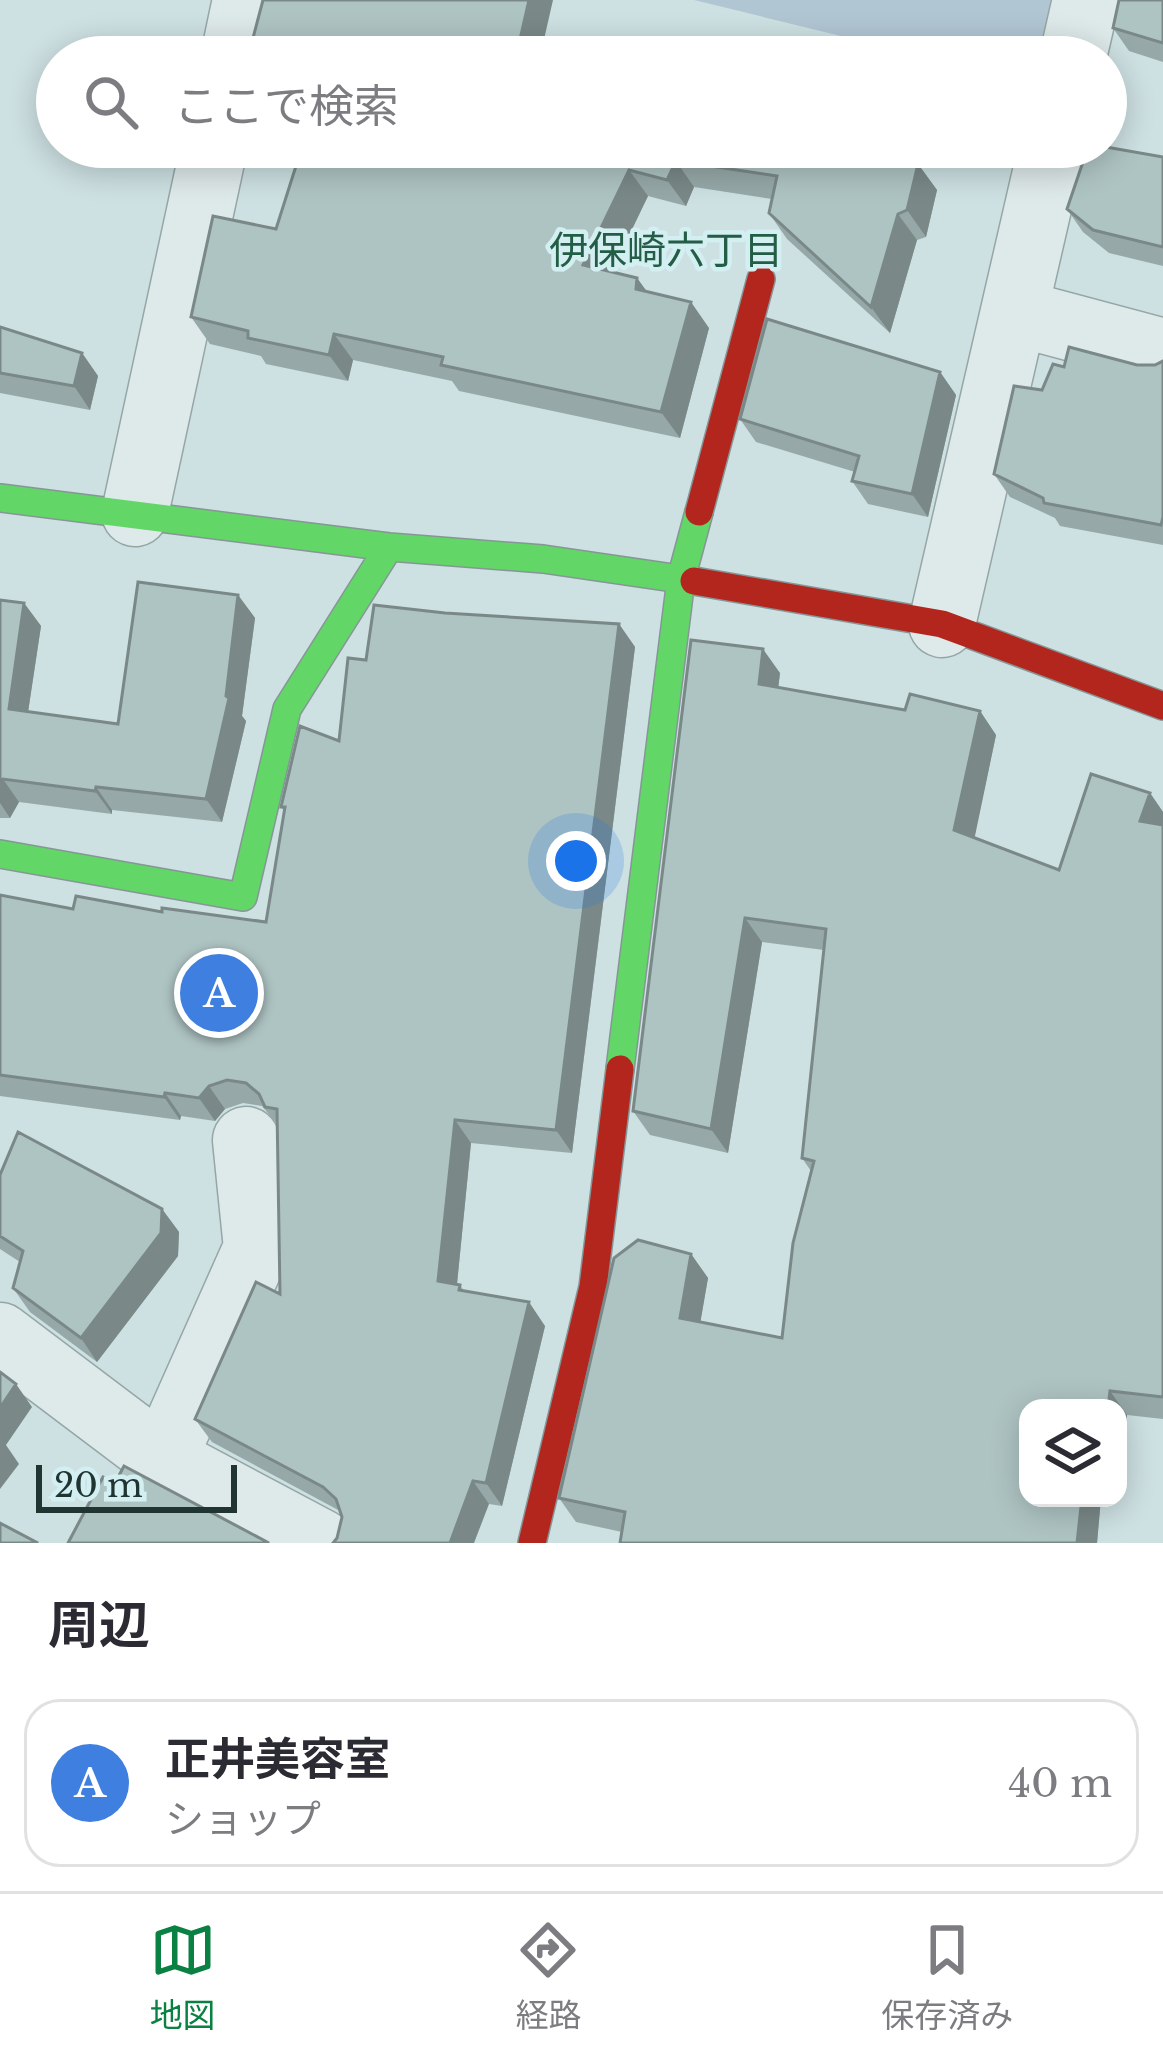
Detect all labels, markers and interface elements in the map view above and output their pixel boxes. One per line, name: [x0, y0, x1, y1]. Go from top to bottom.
search box: [36, 36, 1127, 168]
icon: search: [78, 69, 144, 135]
text: ここで検索: [174, 78, 399, 134]
district label: 伊保崎六丁目: [549, 226, 783, 275]
your location: [546, 831, 606, 891]
pin: A: [180, 948, 258, 1038]
map controls: [1019, 1399, 1127, 1507]
button: layers: [1019, 1399, 1127, 1507]
scale bar: [36, 1459, 237, 1512]
text: 20 m: [54, 1465, 143, 1506]
text: 周辺: [48, 1594, 150, 1657]
text: 正井美容室: [165, 1731, 390, 1787]
text: A: [74, 1759, 106, 1808]
text: 40 m: [1008, 1759, 1112, 1808]
text: ショップ: [165, 1795, 321, 1844]
tab: 地図: [150, 1917, 216, 2037]
tab: 経路: [515, 1917, 581, 2037]
tab: 保存済み: [881, 1917, 1013, 2037]

